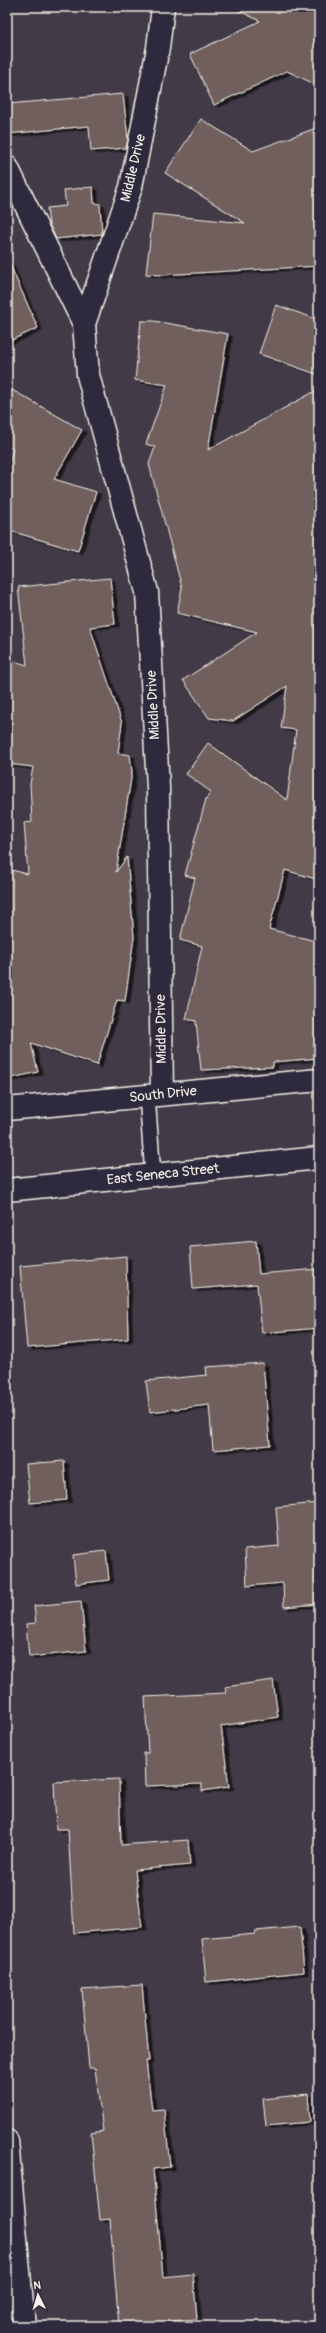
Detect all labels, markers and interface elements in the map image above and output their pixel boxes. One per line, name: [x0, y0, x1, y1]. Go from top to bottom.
street label: Middle Drive: [117, 132, 149, 204]
street label: Middle Drive: [143, 670, 163, 740]
street label: Middle Drive: [152, 994, 170, 1064]
street label: South Drive: [128, 1082, 198, 1106]
street label: East Seneca Street: [106, 1160, 220, 1188]
north arrow: [18, 2275, 58, 2315]
text: N: [33, 2279, 42, 2292]

